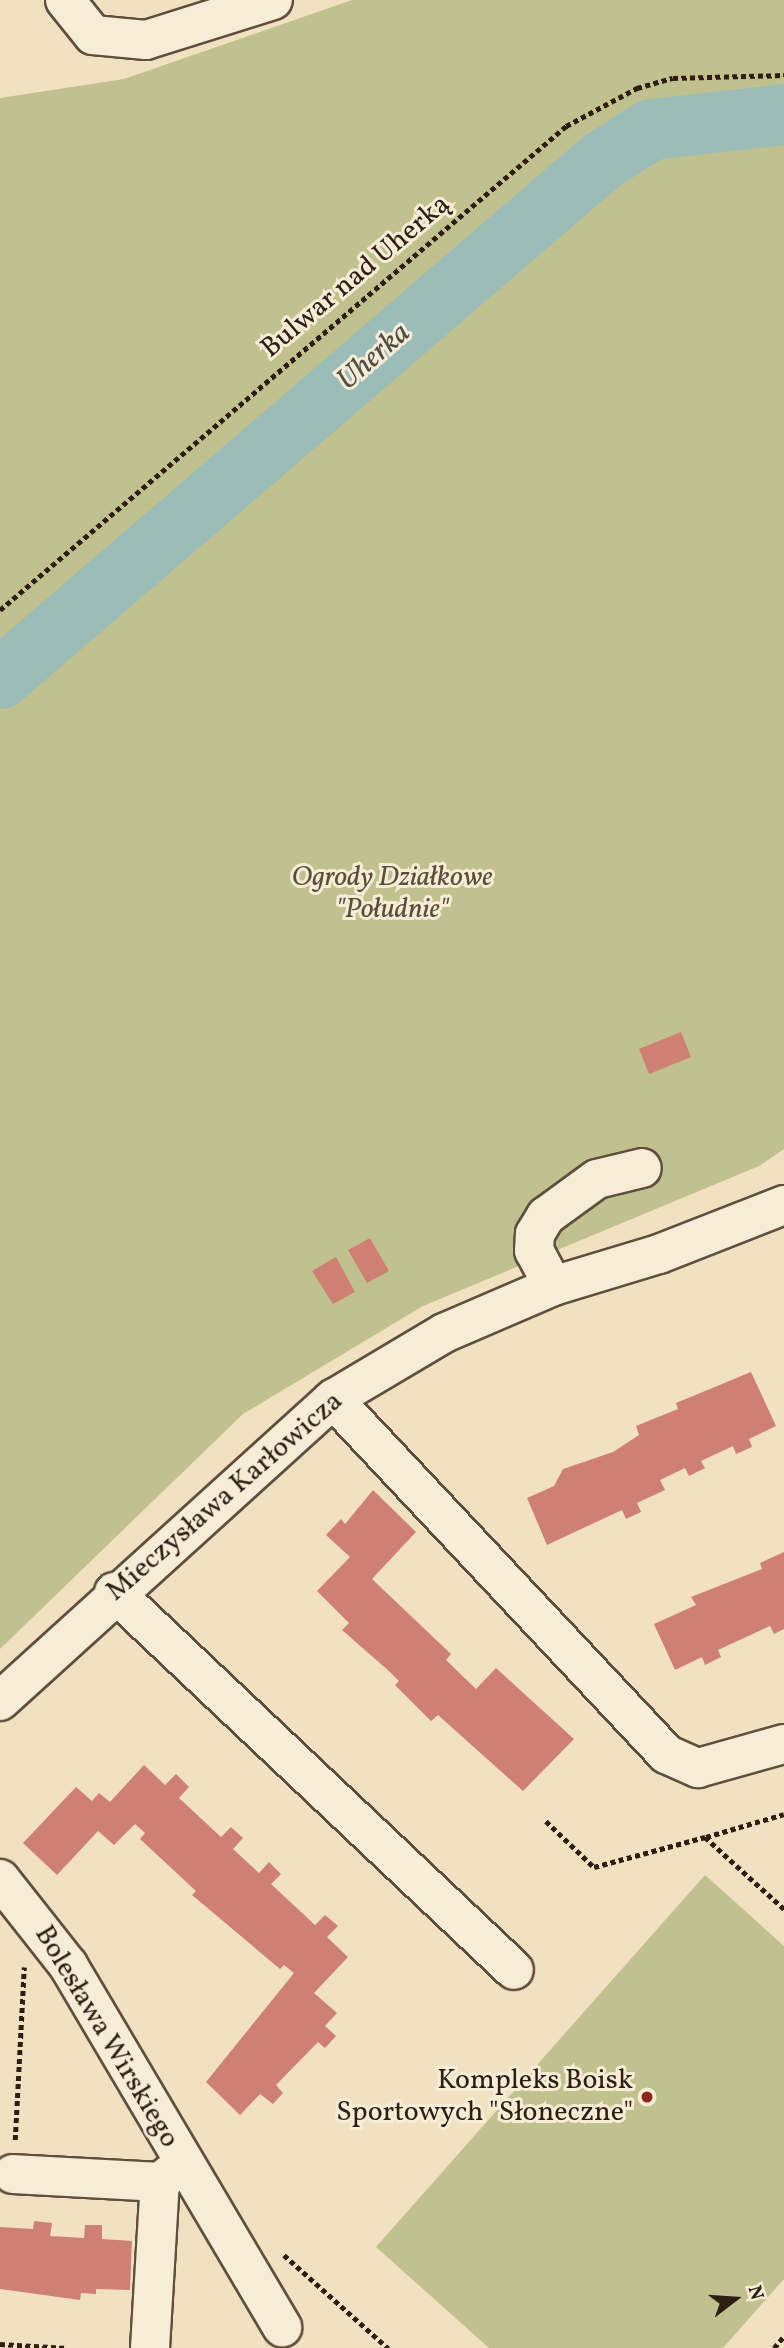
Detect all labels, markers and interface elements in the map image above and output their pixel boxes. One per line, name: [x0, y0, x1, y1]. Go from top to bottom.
street label: Bulwar nad Uherką: [255, 188, 457, 366]
water label: Uherka: [330, 315, 418, 399]
park label: Ogrody Działkowe "Południe": [291, 861, 493, 927]
street label: Mieczysława Karłowicza: [100, 1385, 350, 1609]
street label: Bolesława Wirskiego: [26, 1920, 186, 2154]
place label: Kompleks Boisk Sportowych "Słoneczne": [336, 2064, 633, 2130]
marker: Kompleks Boisk Sportowych "Słoneczne": [639, 2089, 655, 2105]
north arrow: [700, 2264, 770, 2334]
text: N: [741, 2282, 770, 2303]

